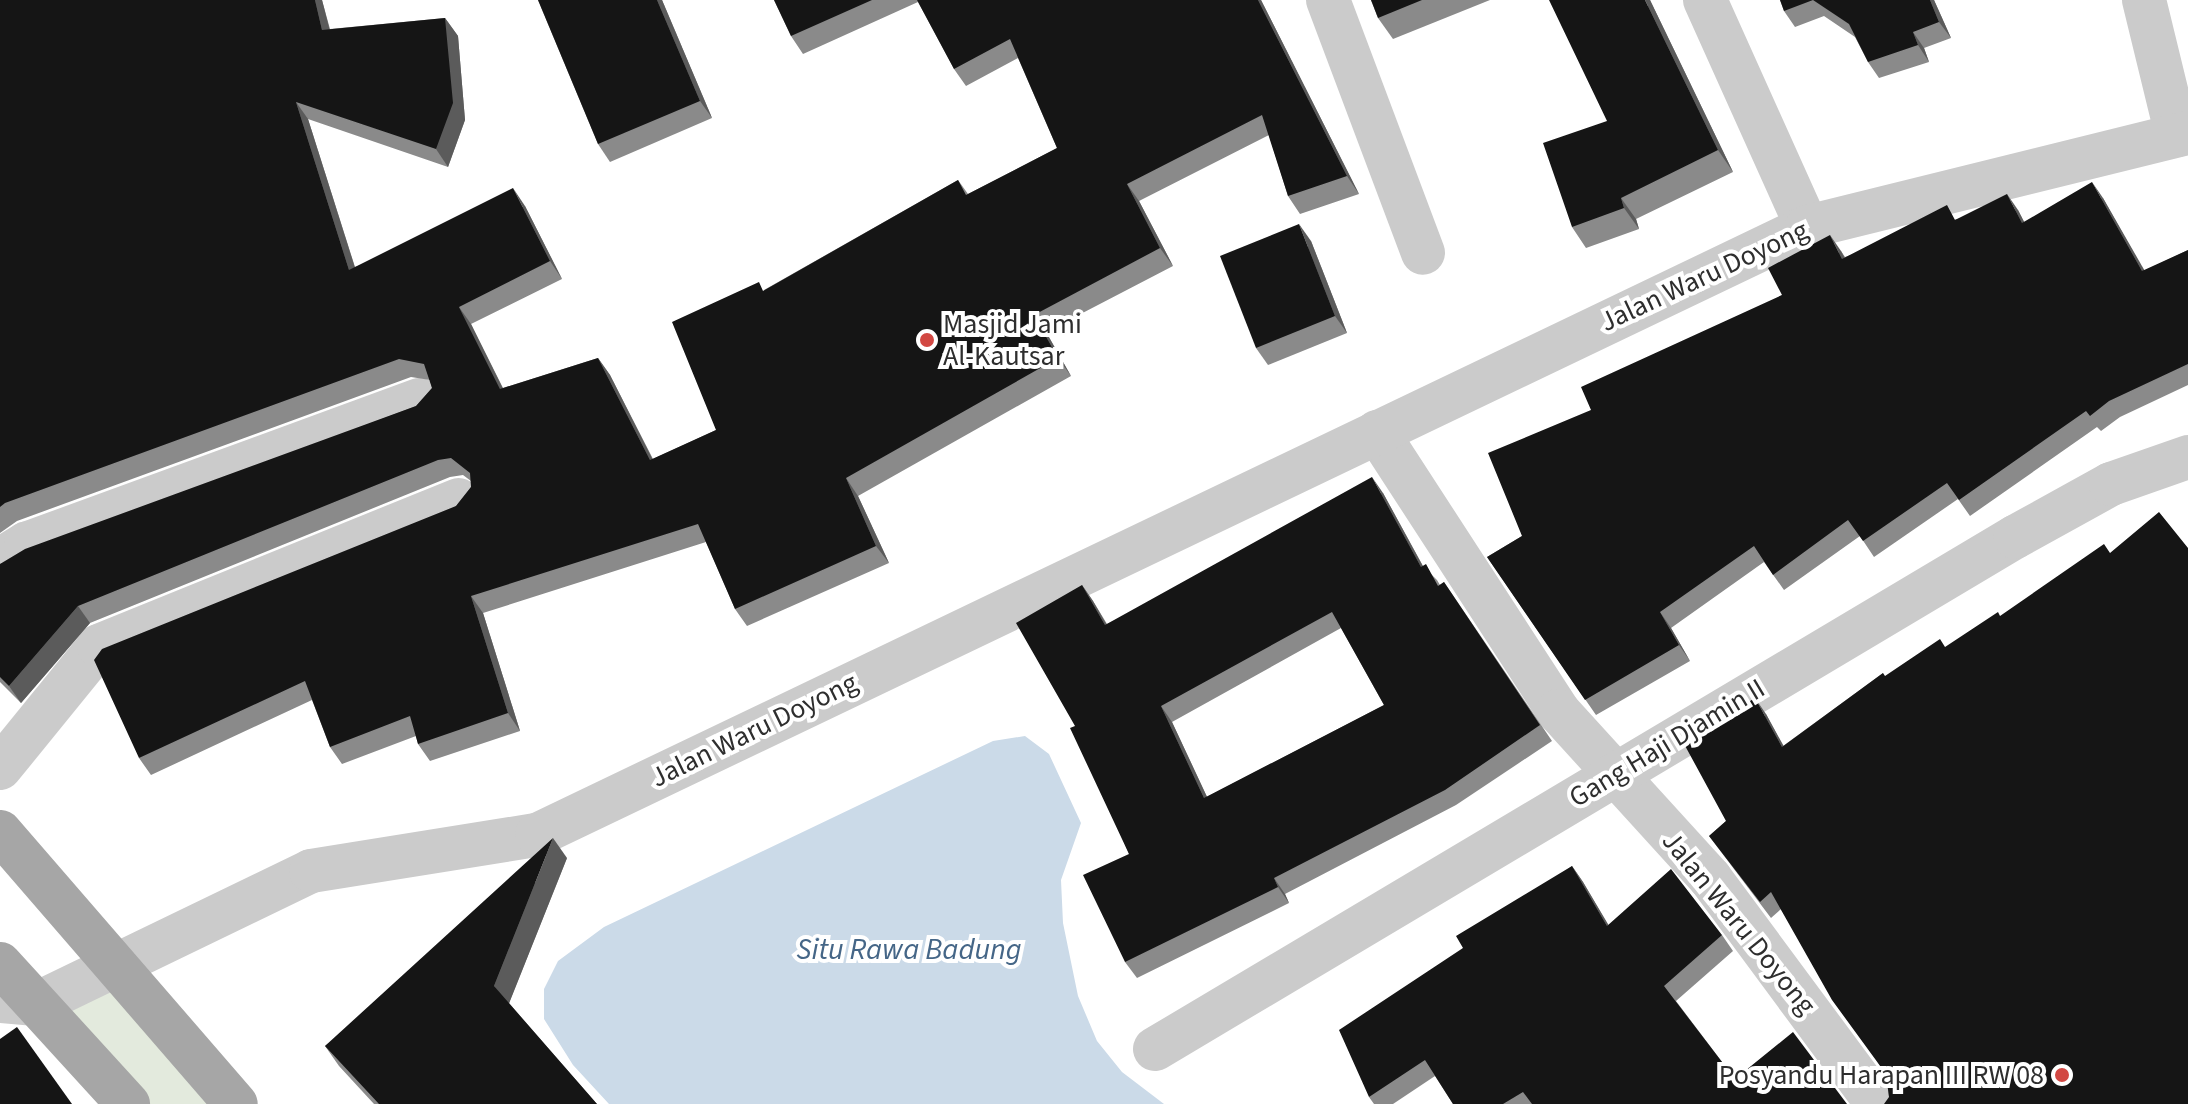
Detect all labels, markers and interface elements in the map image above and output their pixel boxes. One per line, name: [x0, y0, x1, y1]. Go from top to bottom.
street label: Jalan Waru Doyong: [1595, 213, 1813, 339]
place label: Masjid Jami Al-Kautsar: [943, 307, 1082, 373]
marker: Masjid Jami Al-Kautsar: [918, 331, 936, 349]
street label: Jalan Waru Doyong: [645, 665, 863, 795]
street label: Gang Haji Djamin II: [1563, 671, 1771, 815]
street label: Jalan Waru Doyong: [1655, 825, 1823, 1021]
water label: Situ Rawa Badung: [796, 932, 1022, 968]
place label: Posyandu Harapan III RW 08: [1719, 1058, 2044, 1092]
marker: Posyandu Harapan III RW 08: [2051, 1064, 2073, 1086]

